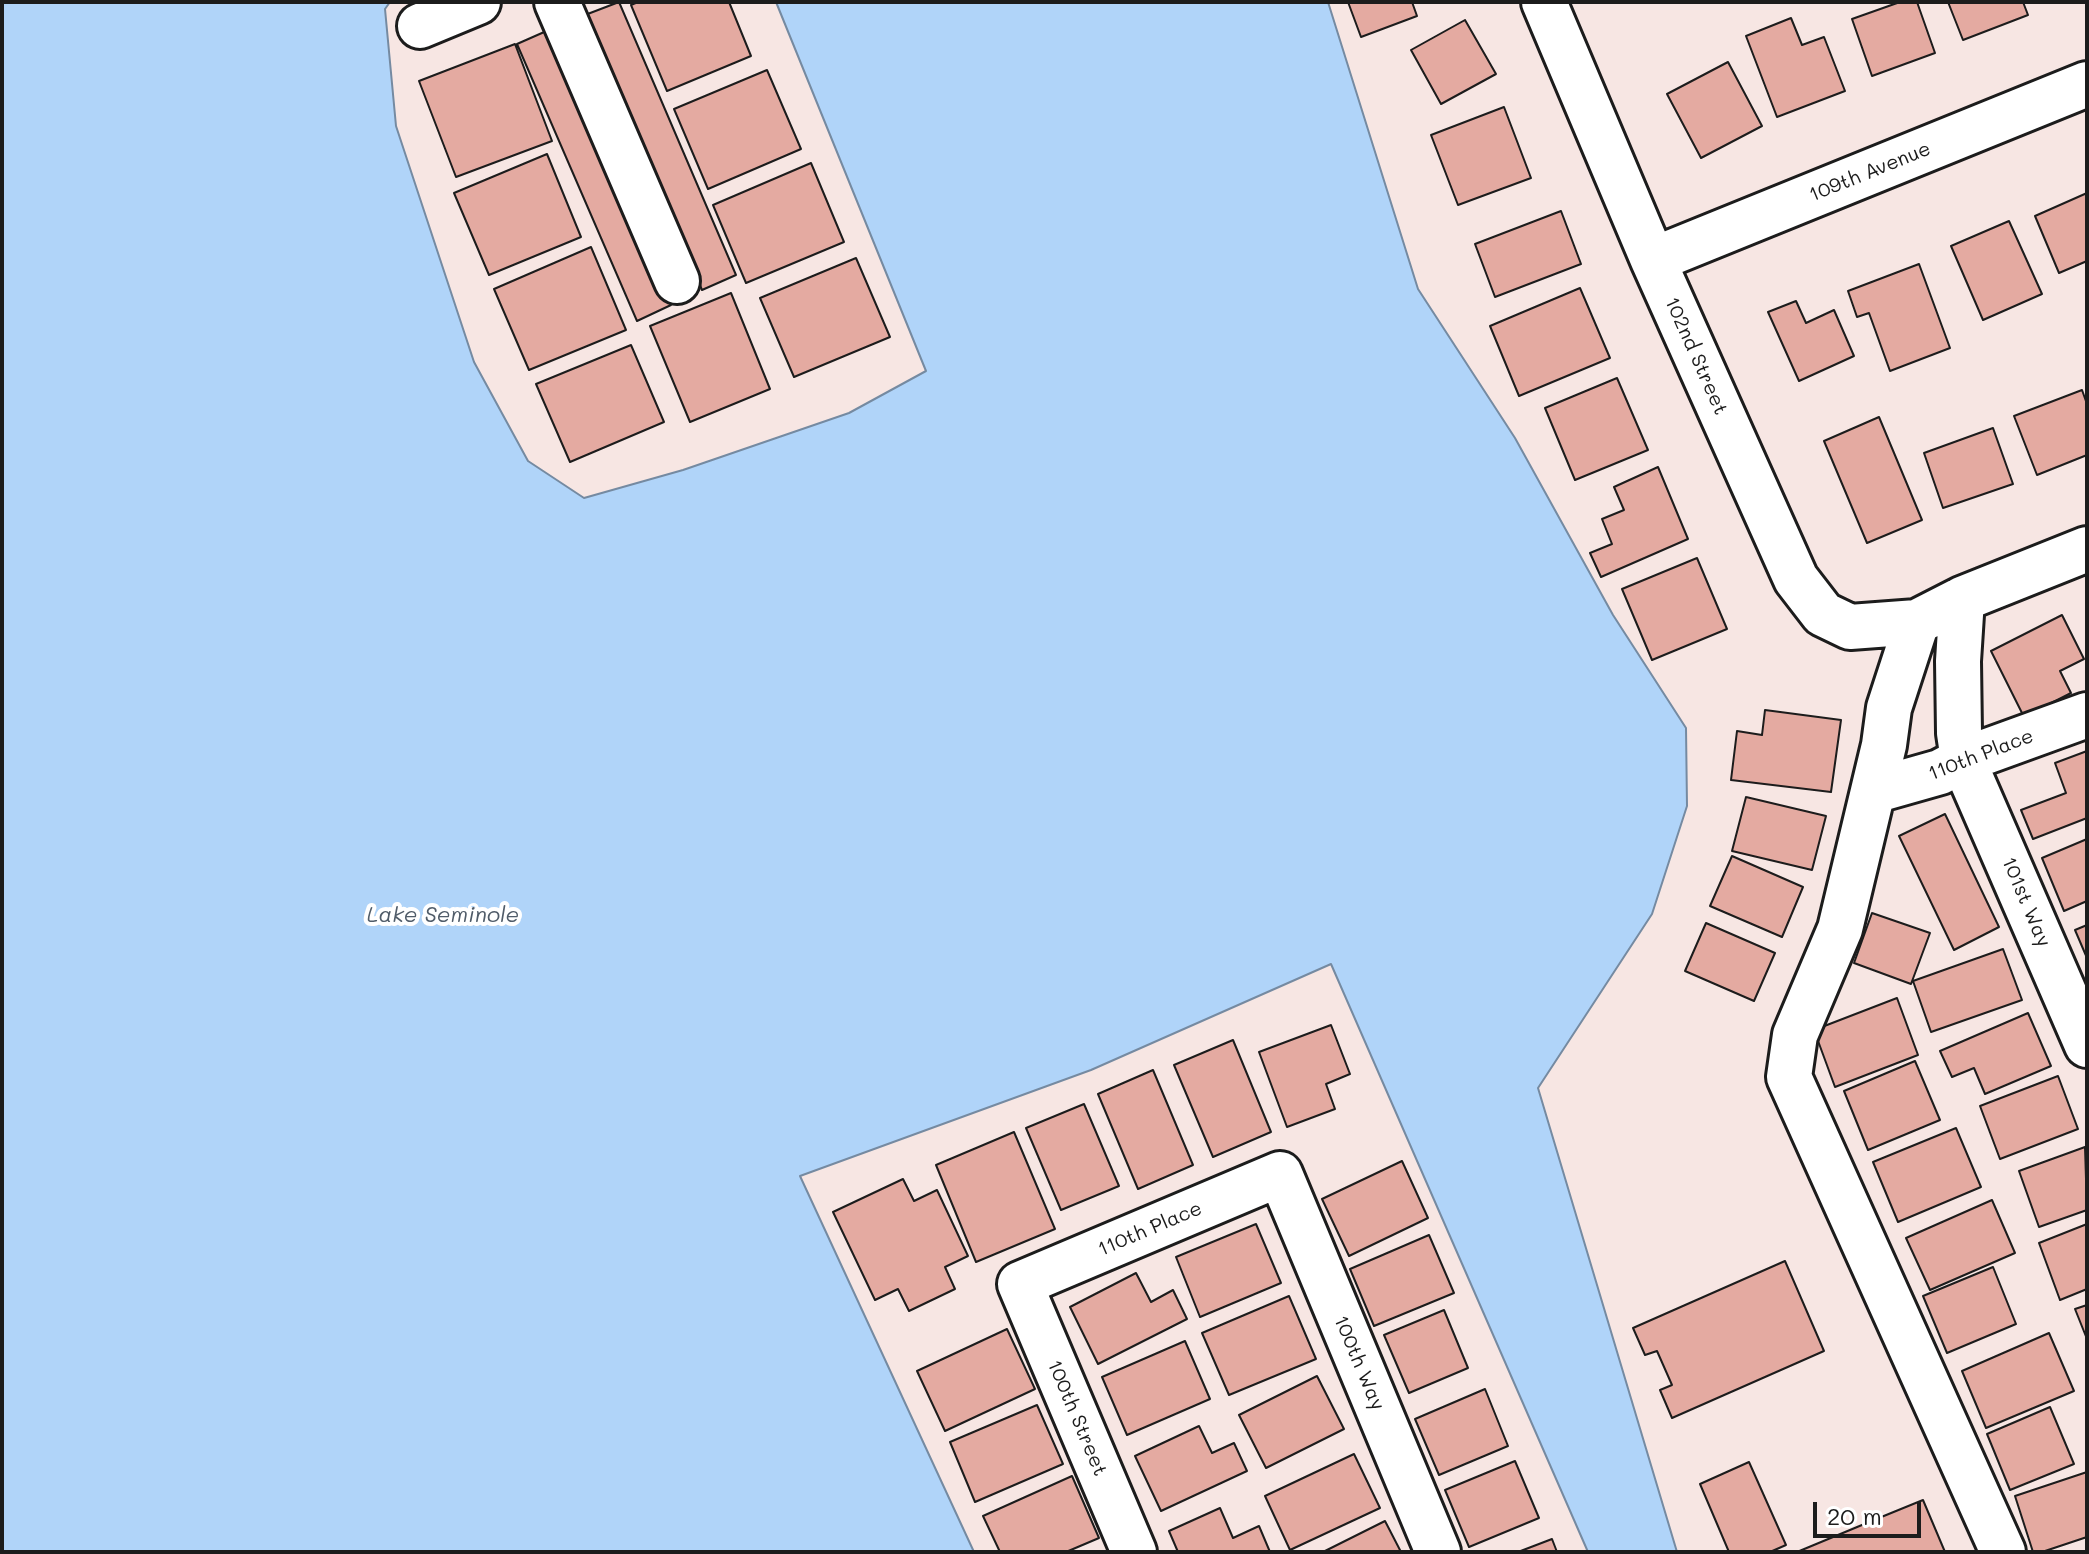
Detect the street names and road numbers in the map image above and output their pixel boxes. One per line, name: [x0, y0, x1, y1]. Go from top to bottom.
street label: 109th Avenue: [1806, 137, 1934, 207]
street label: 102nd Street: [1659, 293, 1733, 419]
street label: 110th Place: [1925, 724, 2037, 786]
street label: 101st Way: [1996, 853, 2056, 951]
street label: 110th Place: [1094, 1196, 1206, 1262]
street label: 100th Way: [1328, 1312, 1390, 1414]
street label: 100th Street: [1042, 1356, 1112, 1480]

